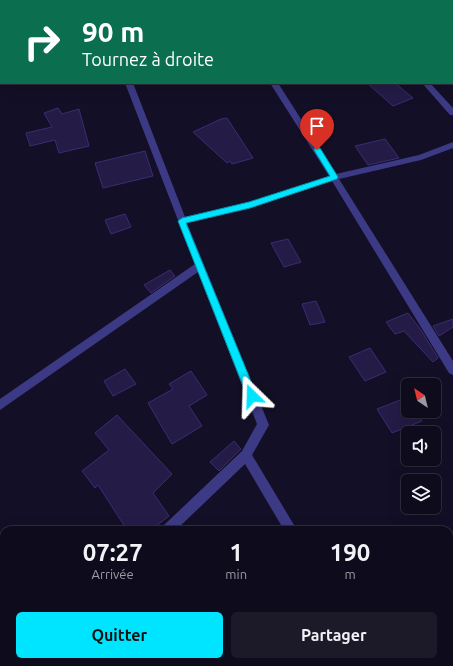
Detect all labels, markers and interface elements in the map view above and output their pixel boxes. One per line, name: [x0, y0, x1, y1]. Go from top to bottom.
icon: right: [16, 16, 68, 68]
text: 90 m: [82, 16, 144, 47]
text: Tournez à droite: [82, 49, 214, 69]
pin: [300, 109, 334, 150]
icon: arrive: [306, 115, 328, 137]
position arrow: [231, 375, 273, 417]
north arrow: [401, 378, 441, 418]
map controls: [401, 378, 441, 514]
button: sound: [401, 426, 441, 466]
button: layers: [401, 474, 441, 514]
text: 07:27: [83, 539, 143, 566]
text: 1: [229, 539, 243, 566]
text: 190: [330, 539, 370, 566]
text: Arrivée: [92, 567, 134, 581]
text: min: [225, 567, 247, 581]
text: m: [344, 567, 356, 581]
button: Quitter: [16, 612, 223, 658]
button: Partager: [231, 612, 437, 658]

